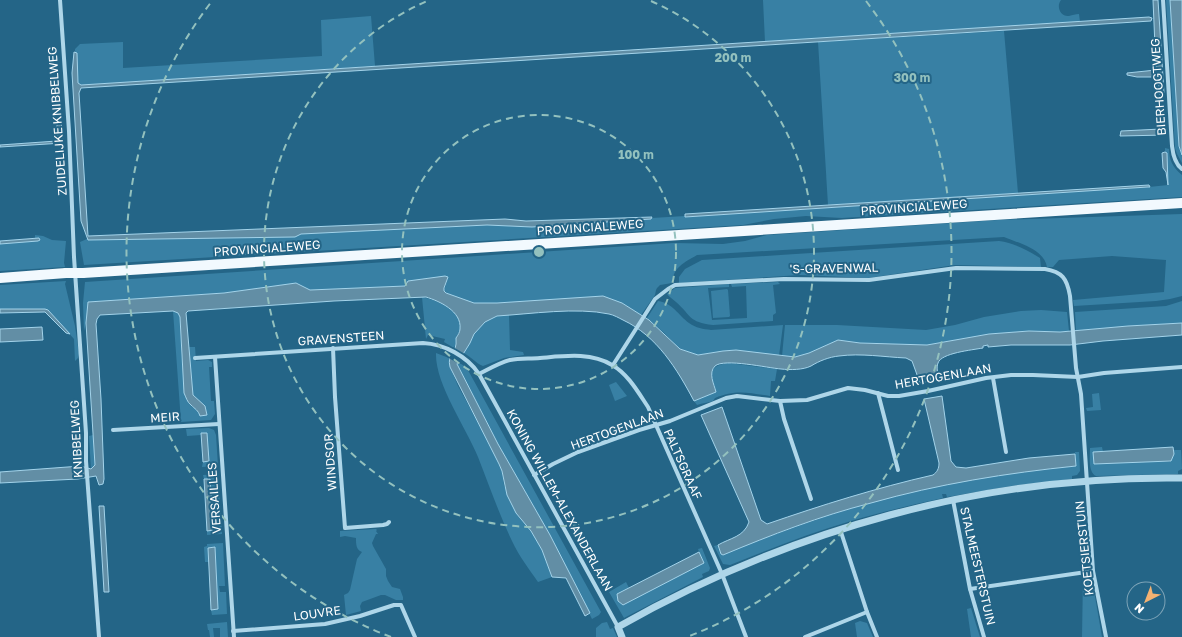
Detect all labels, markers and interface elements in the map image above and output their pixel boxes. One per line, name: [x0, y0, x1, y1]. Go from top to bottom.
street label: BIERHOOGTWEG: [1147, 38, 1169, 136]
street label: ZUIDELIJKE KNIBBELWEG: [44, 46, 70, 196]
text: 200 m: [715, 50, 751, 65]
text: 300 m: [894, 70, 930, 85]
text: 100 m: [618, 147, 654, 162]
street label: PROVINCIALEWEG: [860, 196, 968, 218]
street label: PROVINCIALEWEG: [536, 216, 644, 238]
street label: PROVINCIALEWEG: [213, 237, 321, 259]
centre of rings: [532, 245, 546, 259]
street label: 'S-GRAVENWAL: [790, 260, 879, 276]
street label: GRAVENSTEEN: [297, 327, 385, 349]
street label: HERTOGENLAAN: [893, 360, 993, 392]
street label: KNIBBELWEG: [66, 400, 86, 478]
street label: HERTOGENLAAN: [568, 405, 666, 453]
street label: KONING WILLEM-ALEXANDERLAAN: [504, 406, 616, 594]
street label: MEIR: [150, 408, 180, 426]
street label: PALTSGRAAF: [661, 426, 705, 502]
street label: WINDSOR: [321, 433, 339, 491]
street label: VERSAILLES: [204, 461, 224, 534]
street label: KOETSIERSTUIN: [1072, 500, 1096, 596]
street label: STALMEESTERSTUIN: [957, 505, 999, 627]
north arrow: [1126, 581, 1166, 621]
text: N: [1132, 601, 1146, 616]
street label: LOUVRE: [292, 602, 342, 624]

